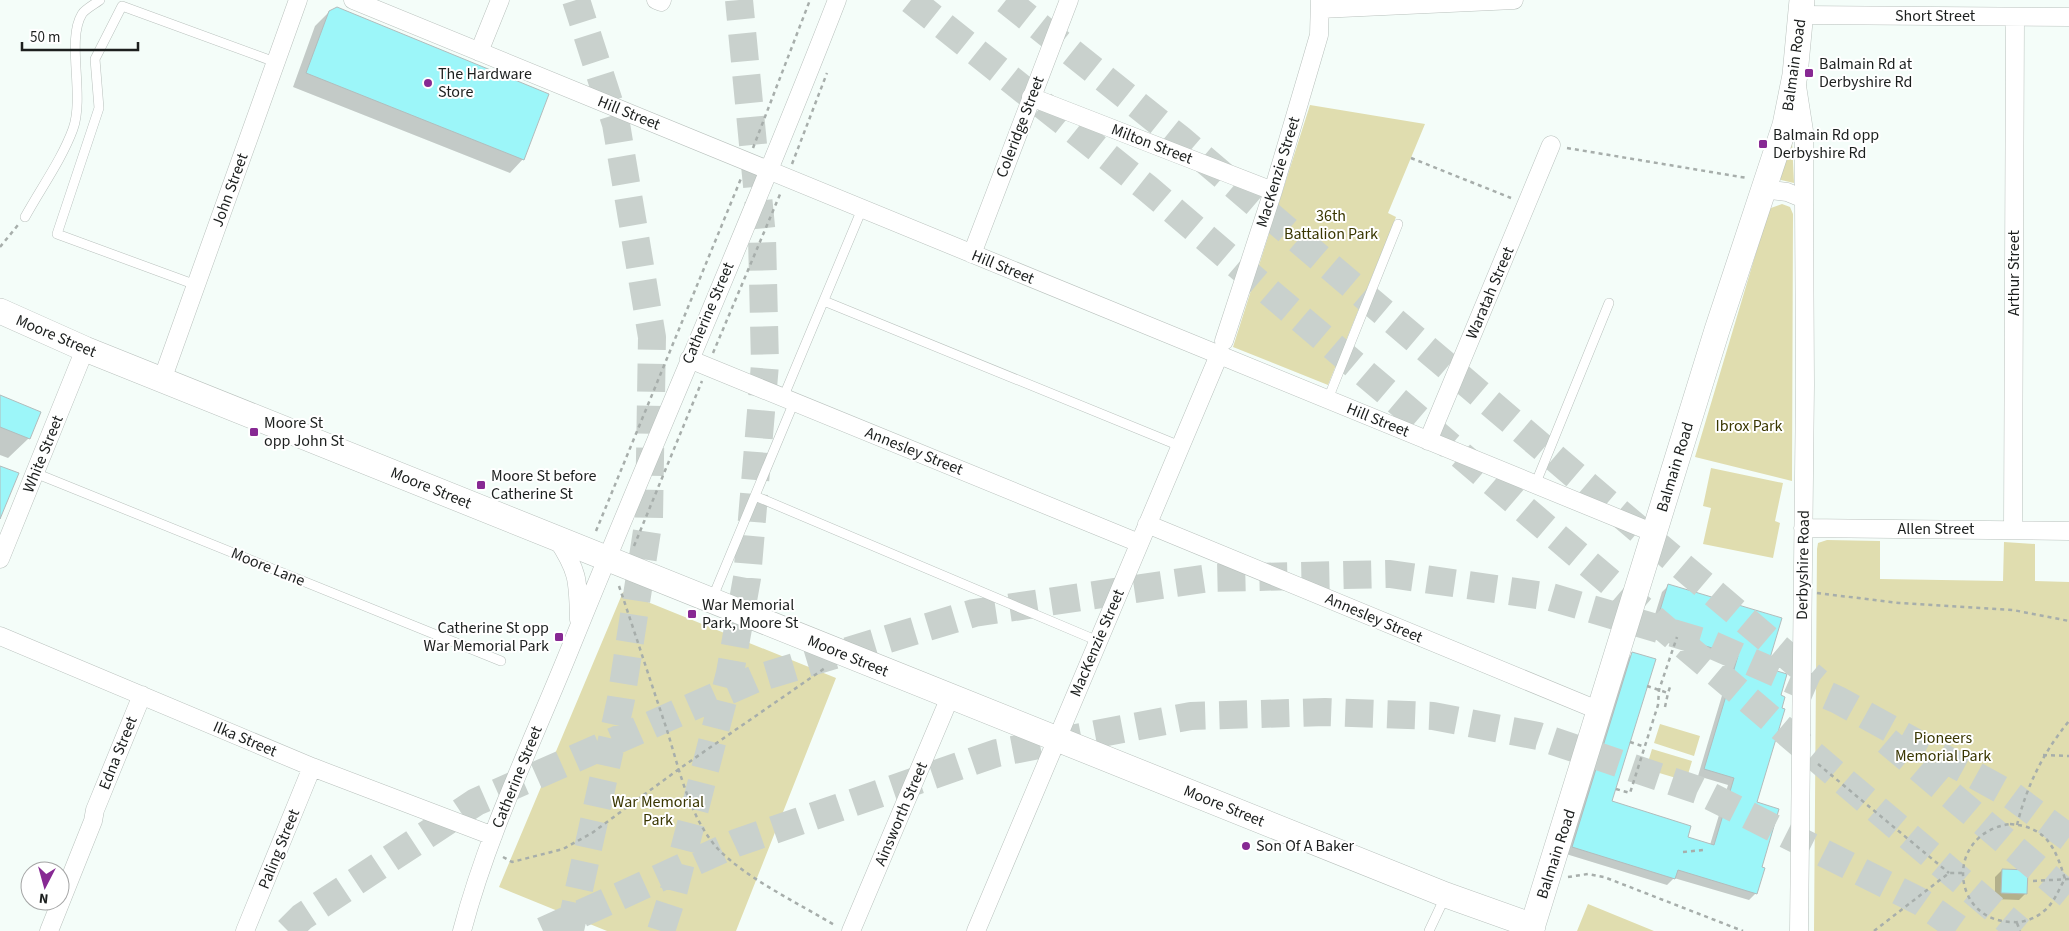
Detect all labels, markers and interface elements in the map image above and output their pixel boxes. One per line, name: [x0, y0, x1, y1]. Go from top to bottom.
street label: Short Street: [1895, 5, 1976, 27]
street label: Balmain Road: [1777, 17, 1811, 113]
scale bar: [22, 20, 139, 52]
text: 50 m: [30, 27, 60, 48]
place label: Balmain Rd at Derbyshire Rd: [1819, 53, 1913, 93]
place label: The Hardware Store: [438, 63, 532, 103]
marker: Balmain Rd at Derbyshire Rd: [1803, 67, 1815, 79]
street label: Coleridge Street: [991, 72, 1050, 181]
marker: The Hardware Store: [422, 77, 434, 89]
street label: Hill Street: [594, 90, 664, 136]
street label: MacKenzie Street: [1251, 113, 1305, 230]
street label: Milton Street: [1108, 118, 1196, 170]
place label: Balmain Rd opp Derbyshire Rd: [1773, 124, 1879, 164]
marker: Balmain Rd opp Derbyshire Rd: [1757, 138, 1769, 150]
street label: John Street: [206, 149, 254, 230]
park label: 36th Battalion Park: [1284, 205, 1378, 245]
street label: Arthur Street: [2003, 229, 2025, 316]
street label: Waratah Street: [1461, 243, 1520, 343]
street label: Hill Street: [968, 244, 1038, 290]
street label: Catherine Street: [677, 258, 740, 367]
street label: Moore Street: [12, 309, 100, 363]
street label: Hill Street: [1343, 397, 1413, 443]
street label: White Street: [18, 411, 69, 496]
place label: Moore St opp John St: [264, 412, 345, 452]
park label: Ibrox Park: [1715, 415, 1783, 437]
street label: Balmain Road: [1651, 419, 1699, 515]
street label: Annesley Street: [862, 421, 967, 481]
marker: Moore St opp John St: [248, 426, 260, 438]
street label: Moore Street: [387, 462, 475, 514]
place label: Moore St before Catherine St: [491, 465, 597, 505]
marker: Moore St before Catherine St: [475, 479, 487, 491]
street label: Derbyshire Road: [1791, 510, 1815, 620]
street label: Allen Street: [1898, 518, 1975, 540]
street label: Moore Lane: [228, 542, 308, 592]
street label: MacKenzie Street: [1064, 585, 1130, 700]
street label: Annesley Street: [1322, 588, 1427, 649]
place label: War Memorial Park, Moore St: [702, 594, 799, 634]
marker: War Memorial Park, Moore St: [686, 608, 698, 620]
place label: Catherine St opp War Memorial Park: [424, 617, 549, 657]
street label: Moore Street: [804, 630, 892, 682]
marker: Catherine St opp War Memorial Park: [553, 631, 565, 643]
street label: Edna Street: [93, 713, 143, 793]
street label: Ilka Street: [210, 716, 281, 763]
street label: Catherine Street: [486, 722, 548, 831]
park label: Pioneers Memorial Park: [1895, 727, 1991, 767]
street label: Ainsworth Street: [869, 758, 933, 869]
street label: Moore Street: [1180, 780, 1268, 832]
park label: War Memorial Park: [612, 791, 704, 831]
street label: Paling Street: [253, 805, 305, 892]
street label: Balmain Road: [1531, 806, 1581, 902]
place label: Son Of A Baker: [1256, 835, 1355, 857]
marker: Son Of A Baker: [1240, 840, 1252, 852]
north arrow: [20, 861, 70, 911]
text: N: [38, 888, 49, 908]

